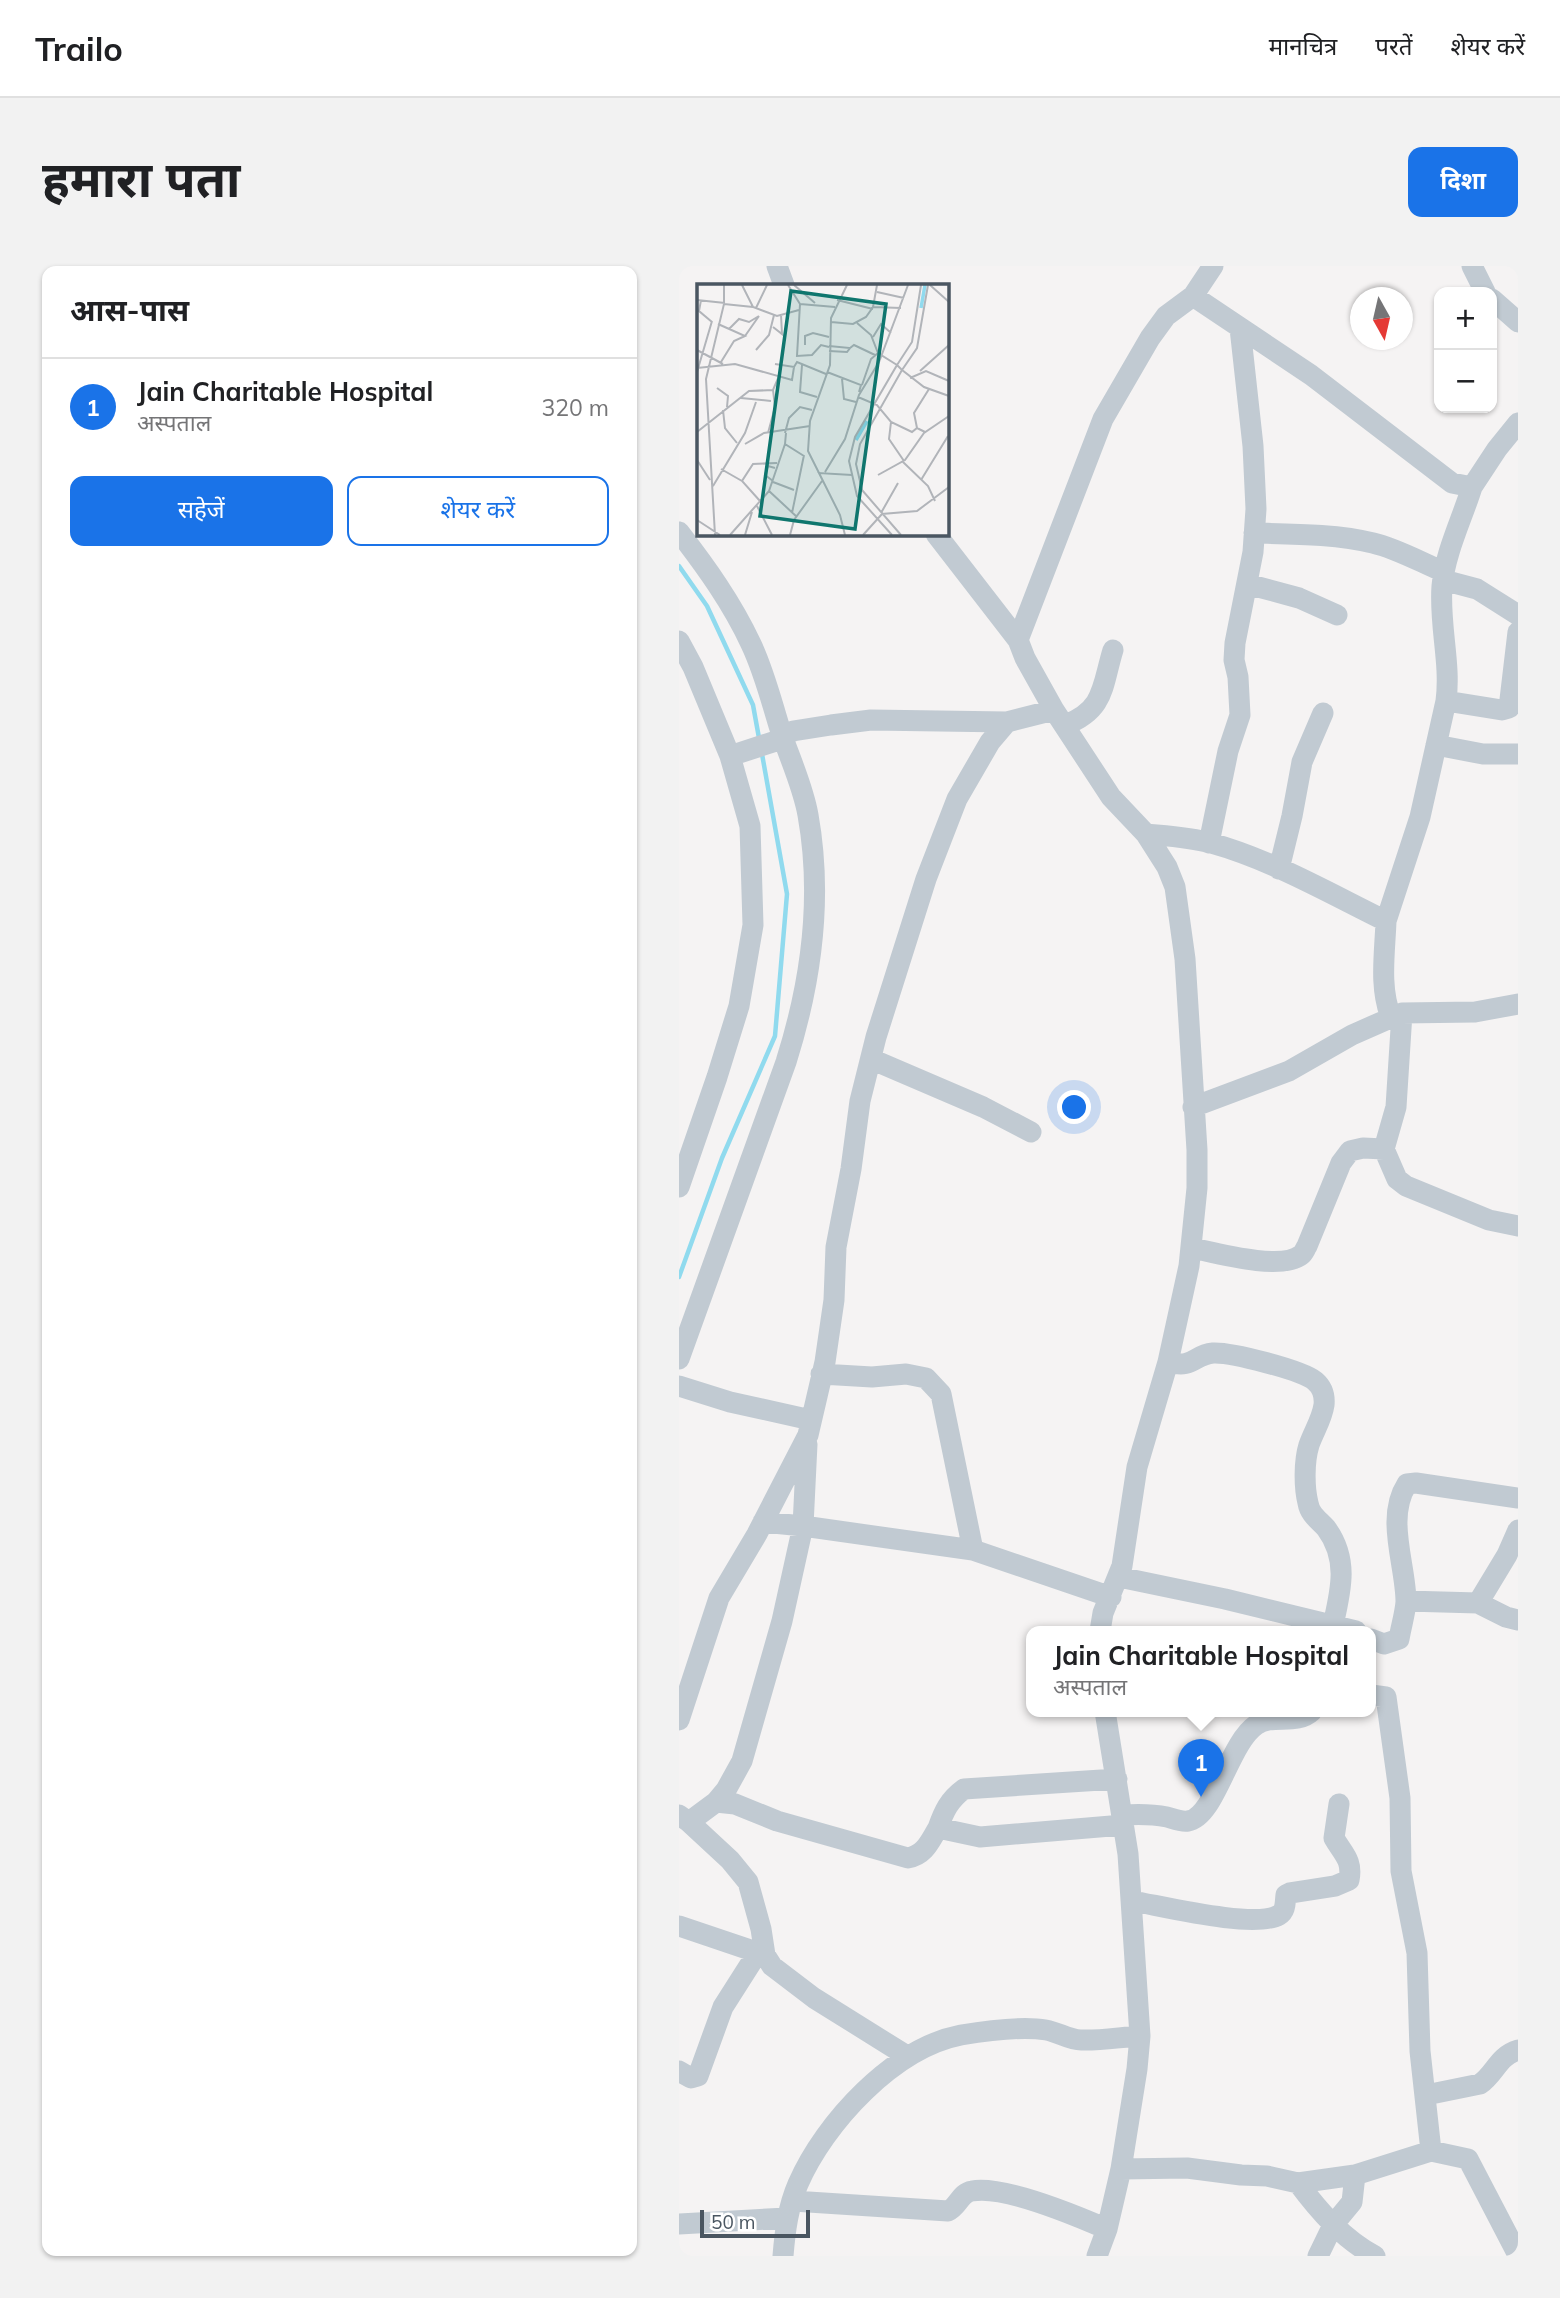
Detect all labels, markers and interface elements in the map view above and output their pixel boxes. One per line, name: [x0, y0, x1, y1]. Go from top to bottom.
text: Trailo: [35, 28, 123, 69]
text: मानचित्र: [1269, 31, 1337, 61]
text: परतें: [1375, 31, 1412, 61]
text: शेयर करें: [1450, 31, 1525, 61]
button: दिशा: [1408, 147, 1518, 217]
text: हमारा पता: [42, 148, 240, 209]
inset map: [697, 284, 949, 536]
north arrow: [1350, 287, 1413, 350]
map controls: [1434, 287, 1497, 413]
button: +: [1434, 287, 1497, 350]
text: आस-पास: [70, 291, 189, 329]
button: −: [1434, 350, 1497, 413]
text: Jain Charitable Hospital: [137, 375, 433, 408]
text: 1: [86, 393, 100, 422]
text: 320 m: [541, 393, 609, 422]
text: अस्पताल: [137, 408, 211, 437]
button: सहेजें: [70, 476, 333, 546]
button: शेयर करें: [347, 476, 609, 546]
your location: [1057, 1090, 1091, 1124]
popup: [1026, 1626, 1376, 1717]
text: Jain Charitable Hospital: [1053, 1639, 1349, 1672]
text: अस्पताल: [1053, 1672, 1127, 1701]
pin: 1: [1178, 1739, 1224, 1797]
scale bar: [700, 2207, 810, 2239]
text: 50 m: [711, 2210, 755, 2234]

